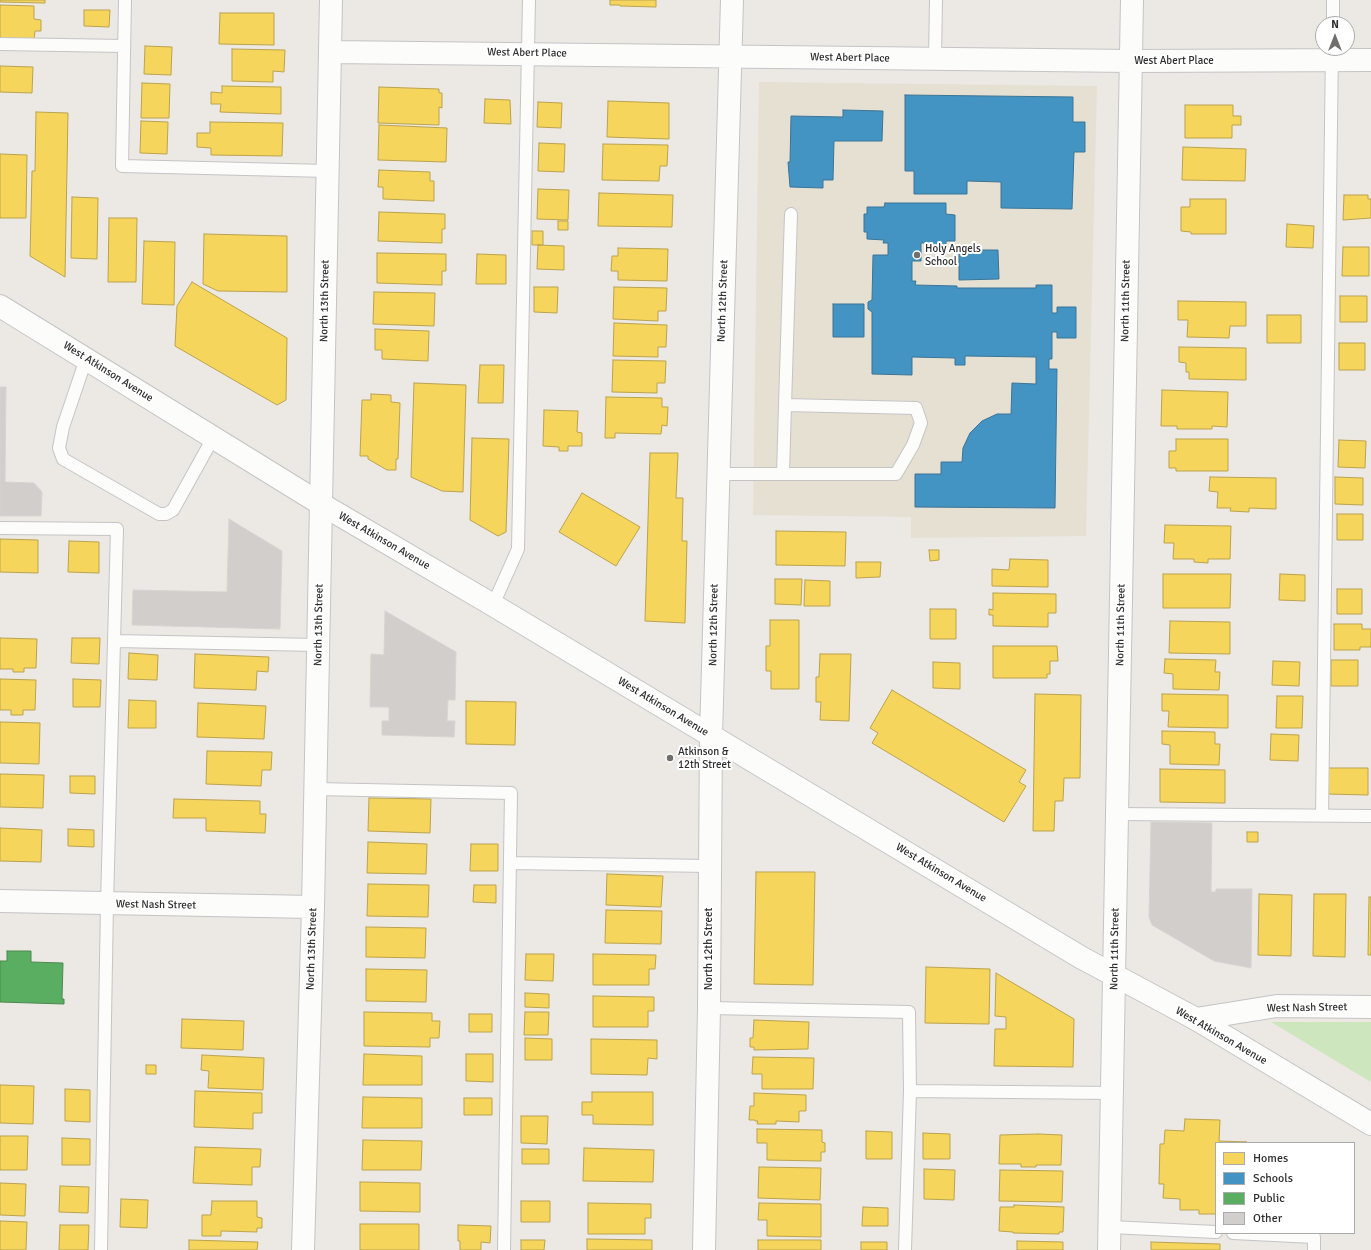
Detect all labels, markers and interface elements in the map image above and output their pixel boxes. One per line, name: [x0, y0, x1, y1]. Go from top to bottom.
north arrow: [1315, 16, 1355, 56]
text: N: [1331, 18, 1339, 31]
street label: West Abert Place: [487, 46, 567, 60]
street label: West Abert Place: [810, 51, 890, 65]
street label: West Abert Place: [1134, 54, 1214, 68]
place label: Holy Angels School: [925, 242, 981, 268]
marker: Holy Angels School: [912, 250, 922, 260]
street label: North 13th Street: [318, 260, 332, 342]
street label: North 12th Street: [715, 260, 731, 342]
street label: North 11th Street: [1119, 260, 1133, 342]
street label: West Atkinson Avenue: [61, 339, 155, 405]
street label: West Atkinson Avenue: [336, 509, 432, 573]
street label: North 13th Street: [312, 584, 326, 666]
street label: North 12th Street: [707, 584, 721, 666]
street label: North 11th Street: [1114, 584, 1128, 666]
street label: West Atkinson Avenue: [615, 675, 711, 739]
place label: Atkinson & 12th Street: [678, 745, 731, 771]
marker: Atkinson & 12th Street: [665, 753, 675, 763]
street label: West Atkinson Avenue: [893, 841, 989, 905]
street label: West Nash Street: [116, 898, 196, 912]
street label: North 13th Street: [304, 908, 320, 990]
street label: North 12th Street: [702, 908, 716, 990]
street label: North 11th Street: [1108, 908, 1122, 990]
street label: West Nash Street: [1267, 1001, 1347, 1015]
street label: West Atkinson Avenue: [1173, 1004, 1269, 1068]
legend: [1215, 1142, 1355, 1234]
text: Homes: [1253, 1151, 1288, 1166]
text: Schools: [1253, 1171, 1293, 1186]
text: Public: [1253, 1191, 1285, 1206]
text: Other: [1253, 1211, 1282, 1226]

